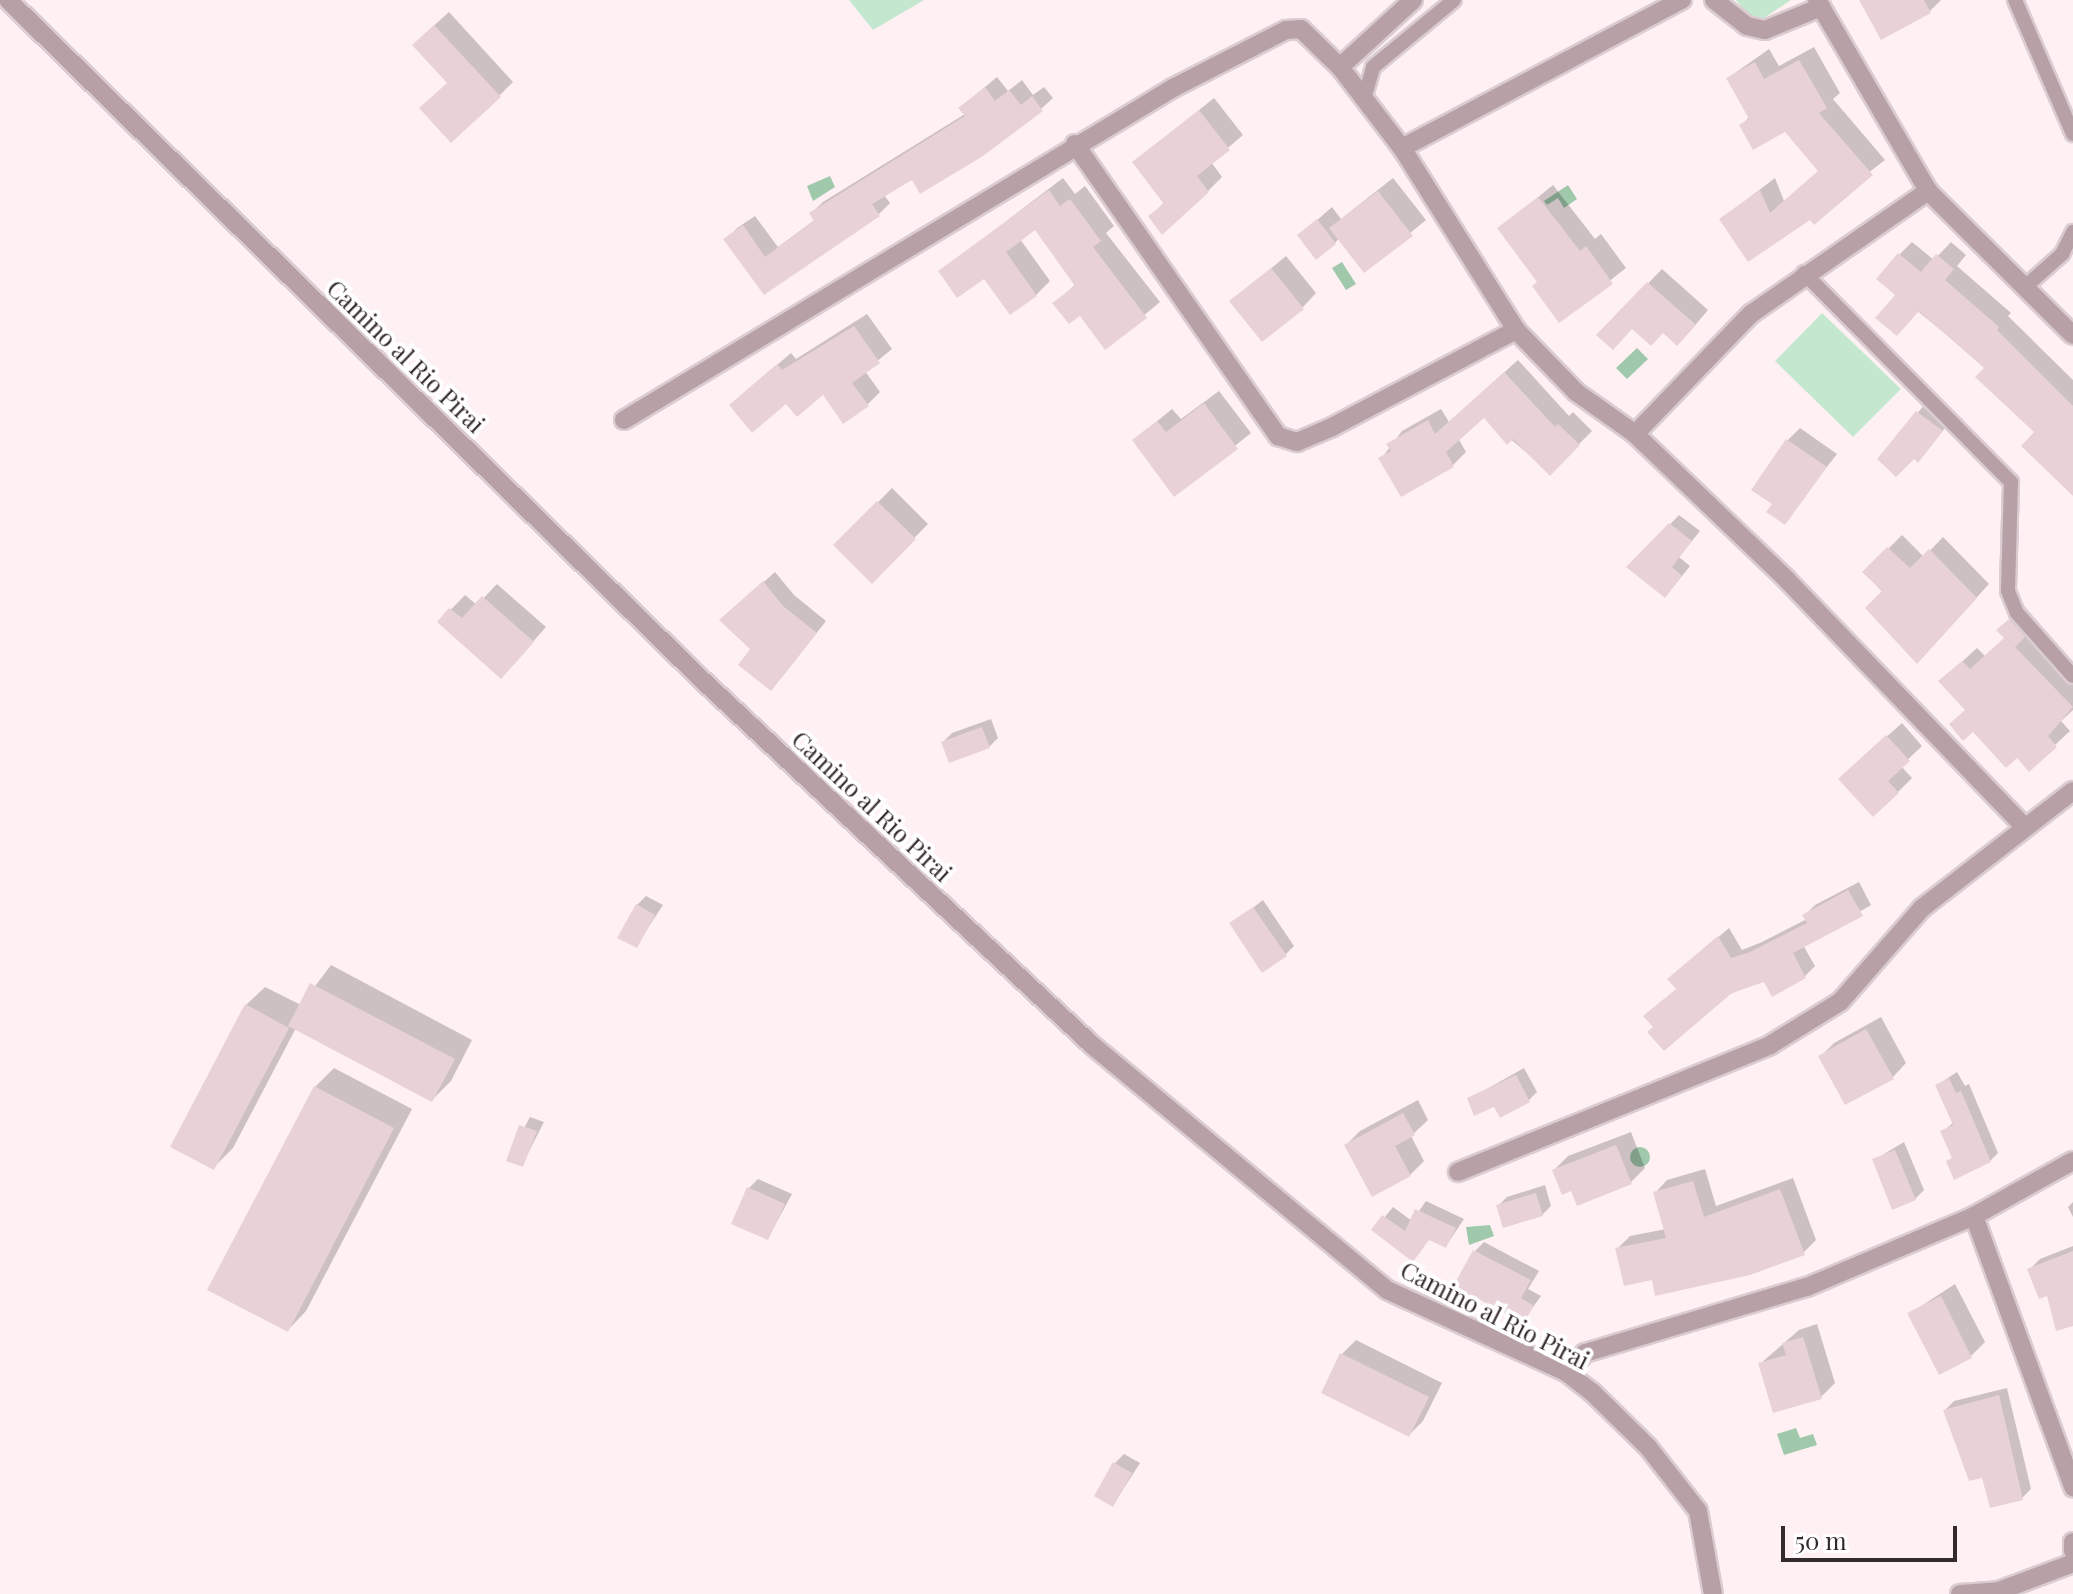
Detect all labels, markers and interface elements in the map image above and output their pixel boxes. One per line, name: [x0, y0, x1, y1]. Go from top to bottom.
street label: Camino al Rio Pirai: [321, 274, 491, 438]
street label: Camino al Rio Pirai: [786, 725, 958, 887]
street label: Camino al Rio Pirai: [1396, 1255, 1594, 1375]
scale bar: [1785, 1510, 1961, 1560]
text: 50 m: [1795, 1524, 1847, 1556]

